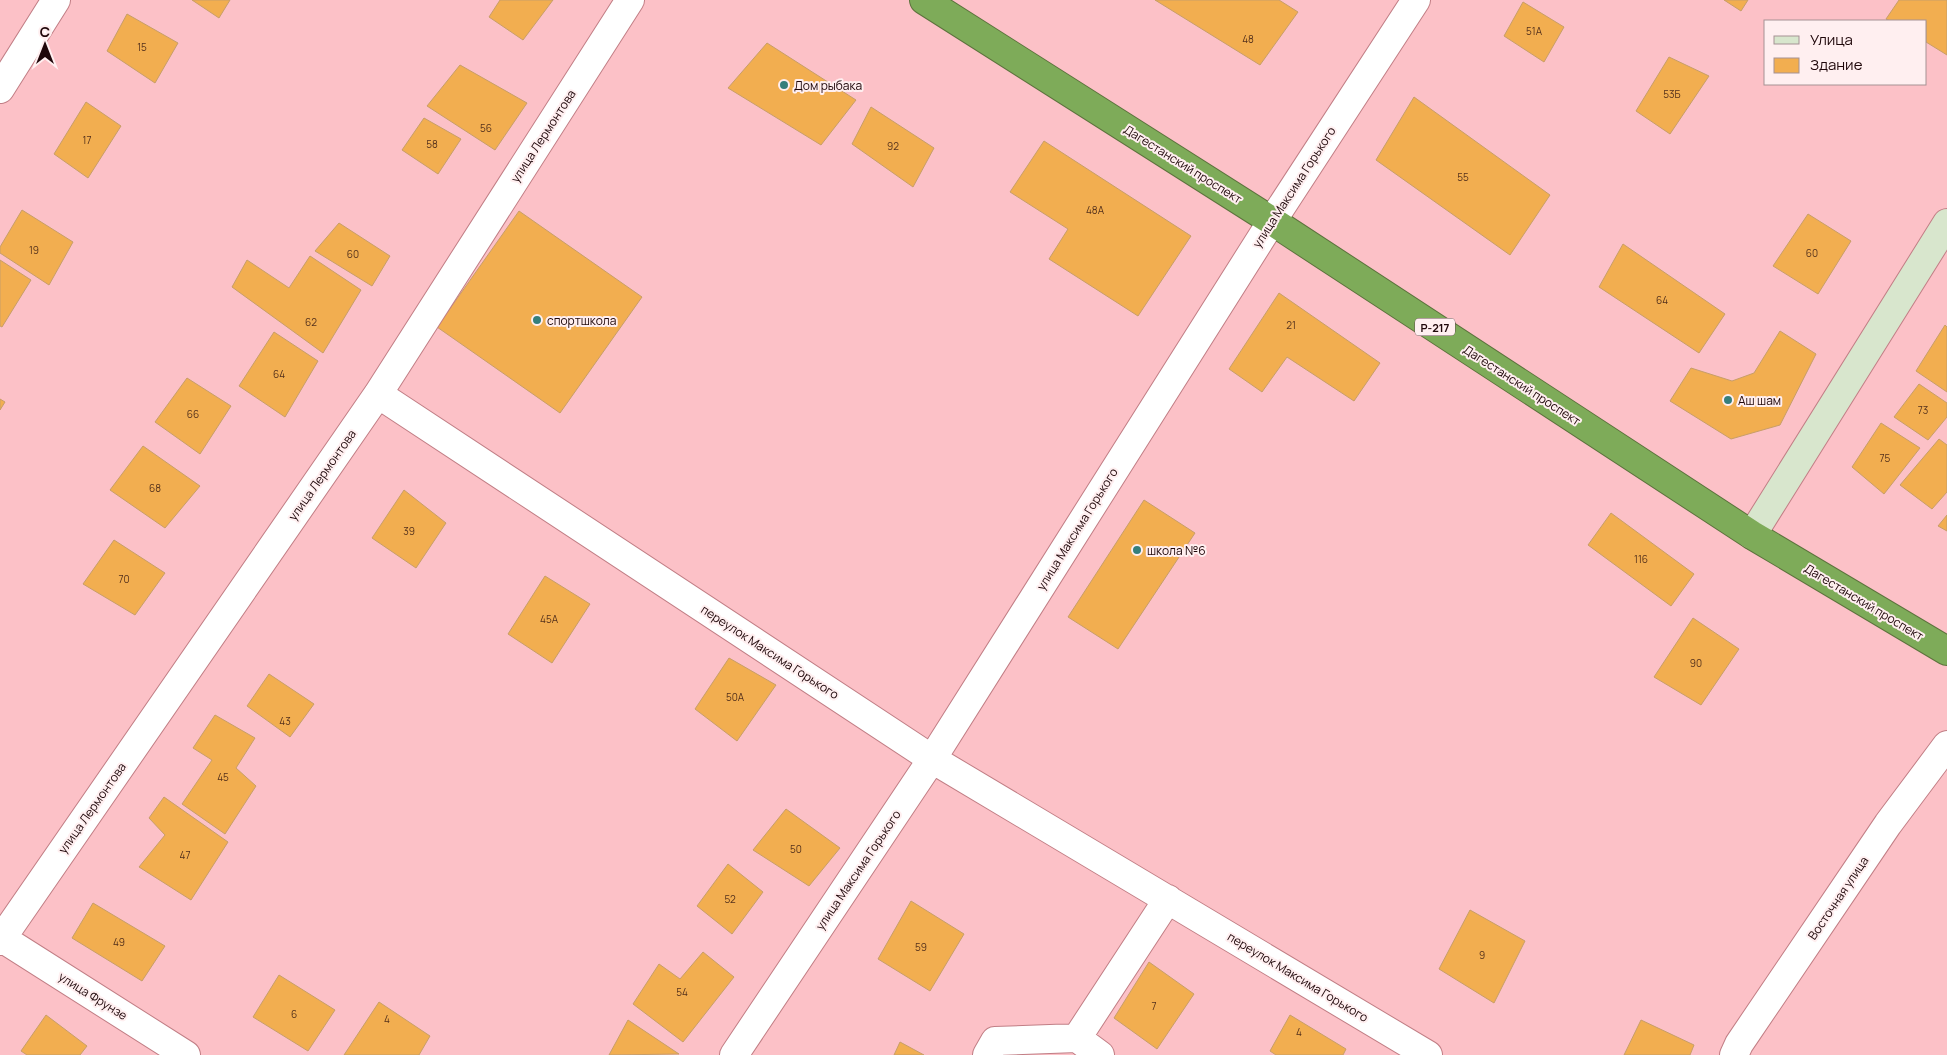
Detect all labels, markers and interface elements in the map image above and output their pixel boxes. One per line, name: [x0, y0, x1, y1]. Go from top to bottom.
north arrow: [20, 20, 70, 70]
legend: [1764, 20, 1927, 85]
text: С: [40, 22, 50, 41]
house number: 51А: [1526, 24, 1543, 38]
text: Улица: [1810, 29, 1853, 50]
house number: 48: [1242, 32, 1254, 46]
house number: 15: [137, 40, 147, 54]
text: Здание: [1810, 54, 1863, 75]
place label: Дом рыбака: [794, 77, 862, 94]
marker: Дом рыбака: [778, 79, 790, 91]
street label: улица Лермонтова: [507, 86, 579, 186]
house number: 53Б: [1663, 87, 1681, 101]
house number: 56: [480, 121, 492, 135]
street label: Дагестанский проспект: [1121, 121, 1245, 207]
street label: улица Максима Горького: [1248, 123, 1340, 251]
house number: 17: [83, 133, 91, 147]
house number: 58: [426, 137, 438, 151]
house number: 92: [887, 139, 899, 153]
house number: 55: [1457, 170, 1469, 184]
house number: 48А: [1086, 203, 1105, 217]
house number: 19: [29, 243, 39, 257]
house number: 60: [1806, 246, 1818, 260]
house number: 60: [347, 247, 359, 261]
house number: 64: [1656, 293, 1668, 307]
place label: спортшкола: [547, 312, 616, 329]
marker: спортшкола: [531, 314, 543, 326]
house number: 62: [305, 315, 317, 329]
house number: 21: [1286, 318, 1296, 332]
road number: Р-217: [1415, 318, 1455, 336]
street label: Дагестанский проспект: [1460, 341, 1584, 429]
house number: 64: [273, 367, 285, 381]
place label: Аш шам: [1738, 392, 1781, 409]
marker: Аш шам: [1722, 394, 1734, 406]
house number: 73: [1918, 403, 1928, 417]
house number: 66: [187, 407, 199, 421]
street label: улица Лермонтова: [284, 426, 360, 524]
house number: 75: [1880, 451, 1891, 465]
street label: улица Максима Горького: [1032, 465, 1122, 593]
house number: 68: [149, 481, 161, 495]
house number: 39: [403, 524, 415, 538]
place label: школа №6: [1147, 542, 1206, 559]
marker: школа №6: [1131, 544, 1143, 556]
house number: 116: [1634, 552, 1648, 566]
street label: Дагестанский проспект: [1801, 560, 1927, 644]
house number: 70: [118, 572, 130, 586]
street label: переулок Максима Горького: [698, 601, 842, 703]
house number: 45А: [540, 612, 559, 626]
house number: 90: [1690, 656, 1702, 670]
house number: 50А: [726, 690, 745, 704]
house number: 43: [279, 714, 291, 728]
street label: улица Лермонтова: [54, 759, 130, 857]
house number: 45: [217, 770, 229, 784]
street label: улица Максима Горького: [811, 807, 905, 933]
house number: 50: [790, 842, 802, 856]
house number: 47: [180, 848, 190, 862]
street label: Восточная улица: [1804, 853, 1872, 943]
house number: 52: [724, 892, 736, 906]
street label: переулок Максима Горького: [1225, 928, 1371, 1026]
house number: 49: [113, 935, 125, 949]
house number: 59: [915, 940, 927, 954]
house number: 9: [1479, 948, 1485, 962]
street label: улица Фрунзе: [55, 968, 131, 1024]
house number: 54: [676, 985, 688, 999]
house number: 7: [1151, 999, 1157, 1013]
house number: 6: [291, 1007, 297, 1021]
house number: 4: [384, 1012, 390, 1026]
house number: 4: [1296, 1025, 1302, 1039]

